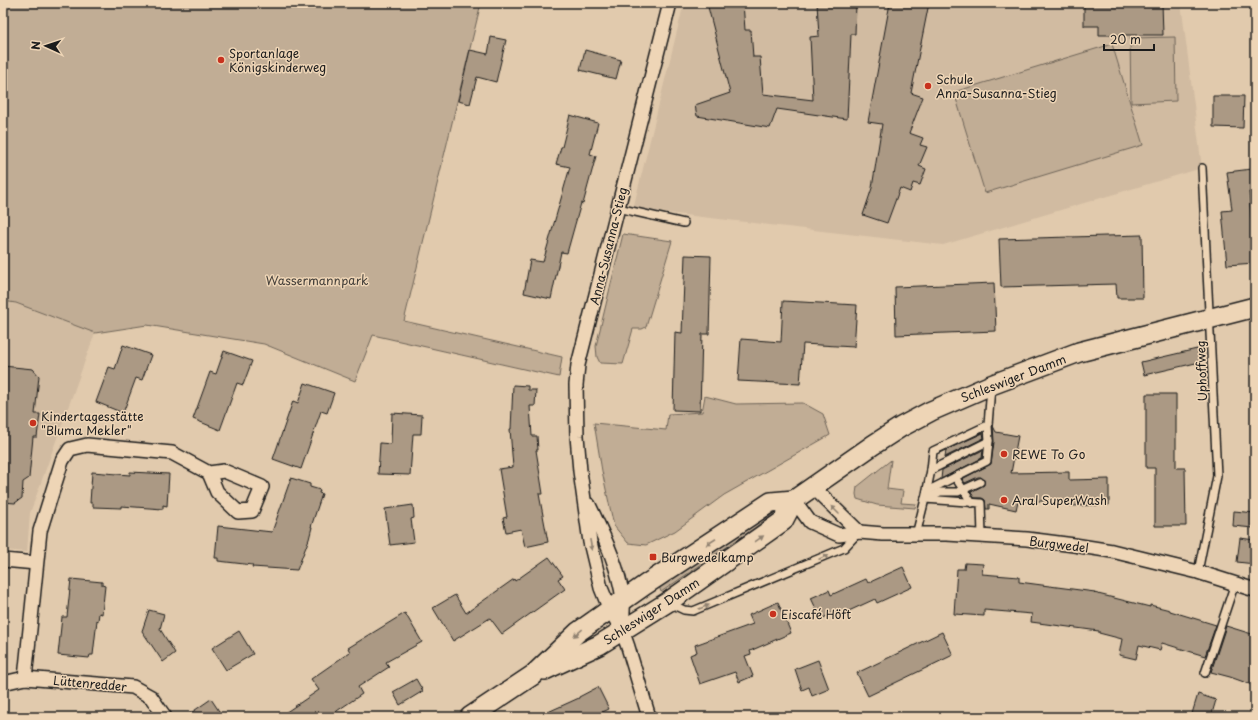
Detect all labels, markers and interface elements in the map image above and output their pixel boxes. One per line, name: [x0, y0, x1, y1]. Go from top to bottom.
north arrow: [26, 26, 66, 66]
scale bar: [1104, 26, 1154, 52]
text: 20 m: [1110, 30, 1141, 48]
text: N: [27, 40, 44, 50]
place label: Sportanlage Königskinderweg: [229, 44, 326, 76]
marker: Sportanlage Königskinderweg: [216, 55, 226, 65]
place label: Schule Anna-Susanna-Stieg: [936, 70, 1057, 102]
marker: Schule Anna-Susanna-Stieg: [923, 81, 933, 91]
street label: Anna-Susanna-Stieg: [585, 185, 631, 307]
park label: Wassermannpark: [266, 271, 368, 289]
street label: Uphoffweg: [1191, 340, 1211, 402]
street label: Schleswiger Damm: [958, 350, 1068, 406]
place label: Kindertagesstätte "Bluma Mekler": [41, 407, 144, 439]
marker: Kindertagesstätte "Bluma Mekler": [28, 418, 38, 428]
place label: REWE To Go: [1012, 445, 1086, 463]
marker: REWE To Go: [999, 449, 1009, 459]
place label: Aral SuperWash: [1012, 491, 1107, 509]
marker: Aral SuperWash: [999, 495, 1009, 505]
one-way arrow: [830, 505, 840, 515]
street label: Burgwedel: [1028, 531, 1090, 557]
one-way arrow: [753, 535, 764, 543]
one-way arrow: [706, 538, 716, 546]
one-way arrow: [588, 539, 594, 551]
place label: Burgwedelkamp: [661, 548, 754, 566]
marker: Burgwedelkamp: [648, 552, 658, 562]
one-way arrow: [818, 554, 829, 560]
street label: Schleswiger Damm: [599, 573, 703, 649]
one-way arrow: [698, 604, 710, 610]
place label: Eiscafé Höft: [781, 605, 851, 623]
marker: Eiscafé Höft: [768, 609, 778, 619]
one-way arrow: [573, 628, 584, 637]
street label: Lüttenredder: [52, 671, 128, 695]

